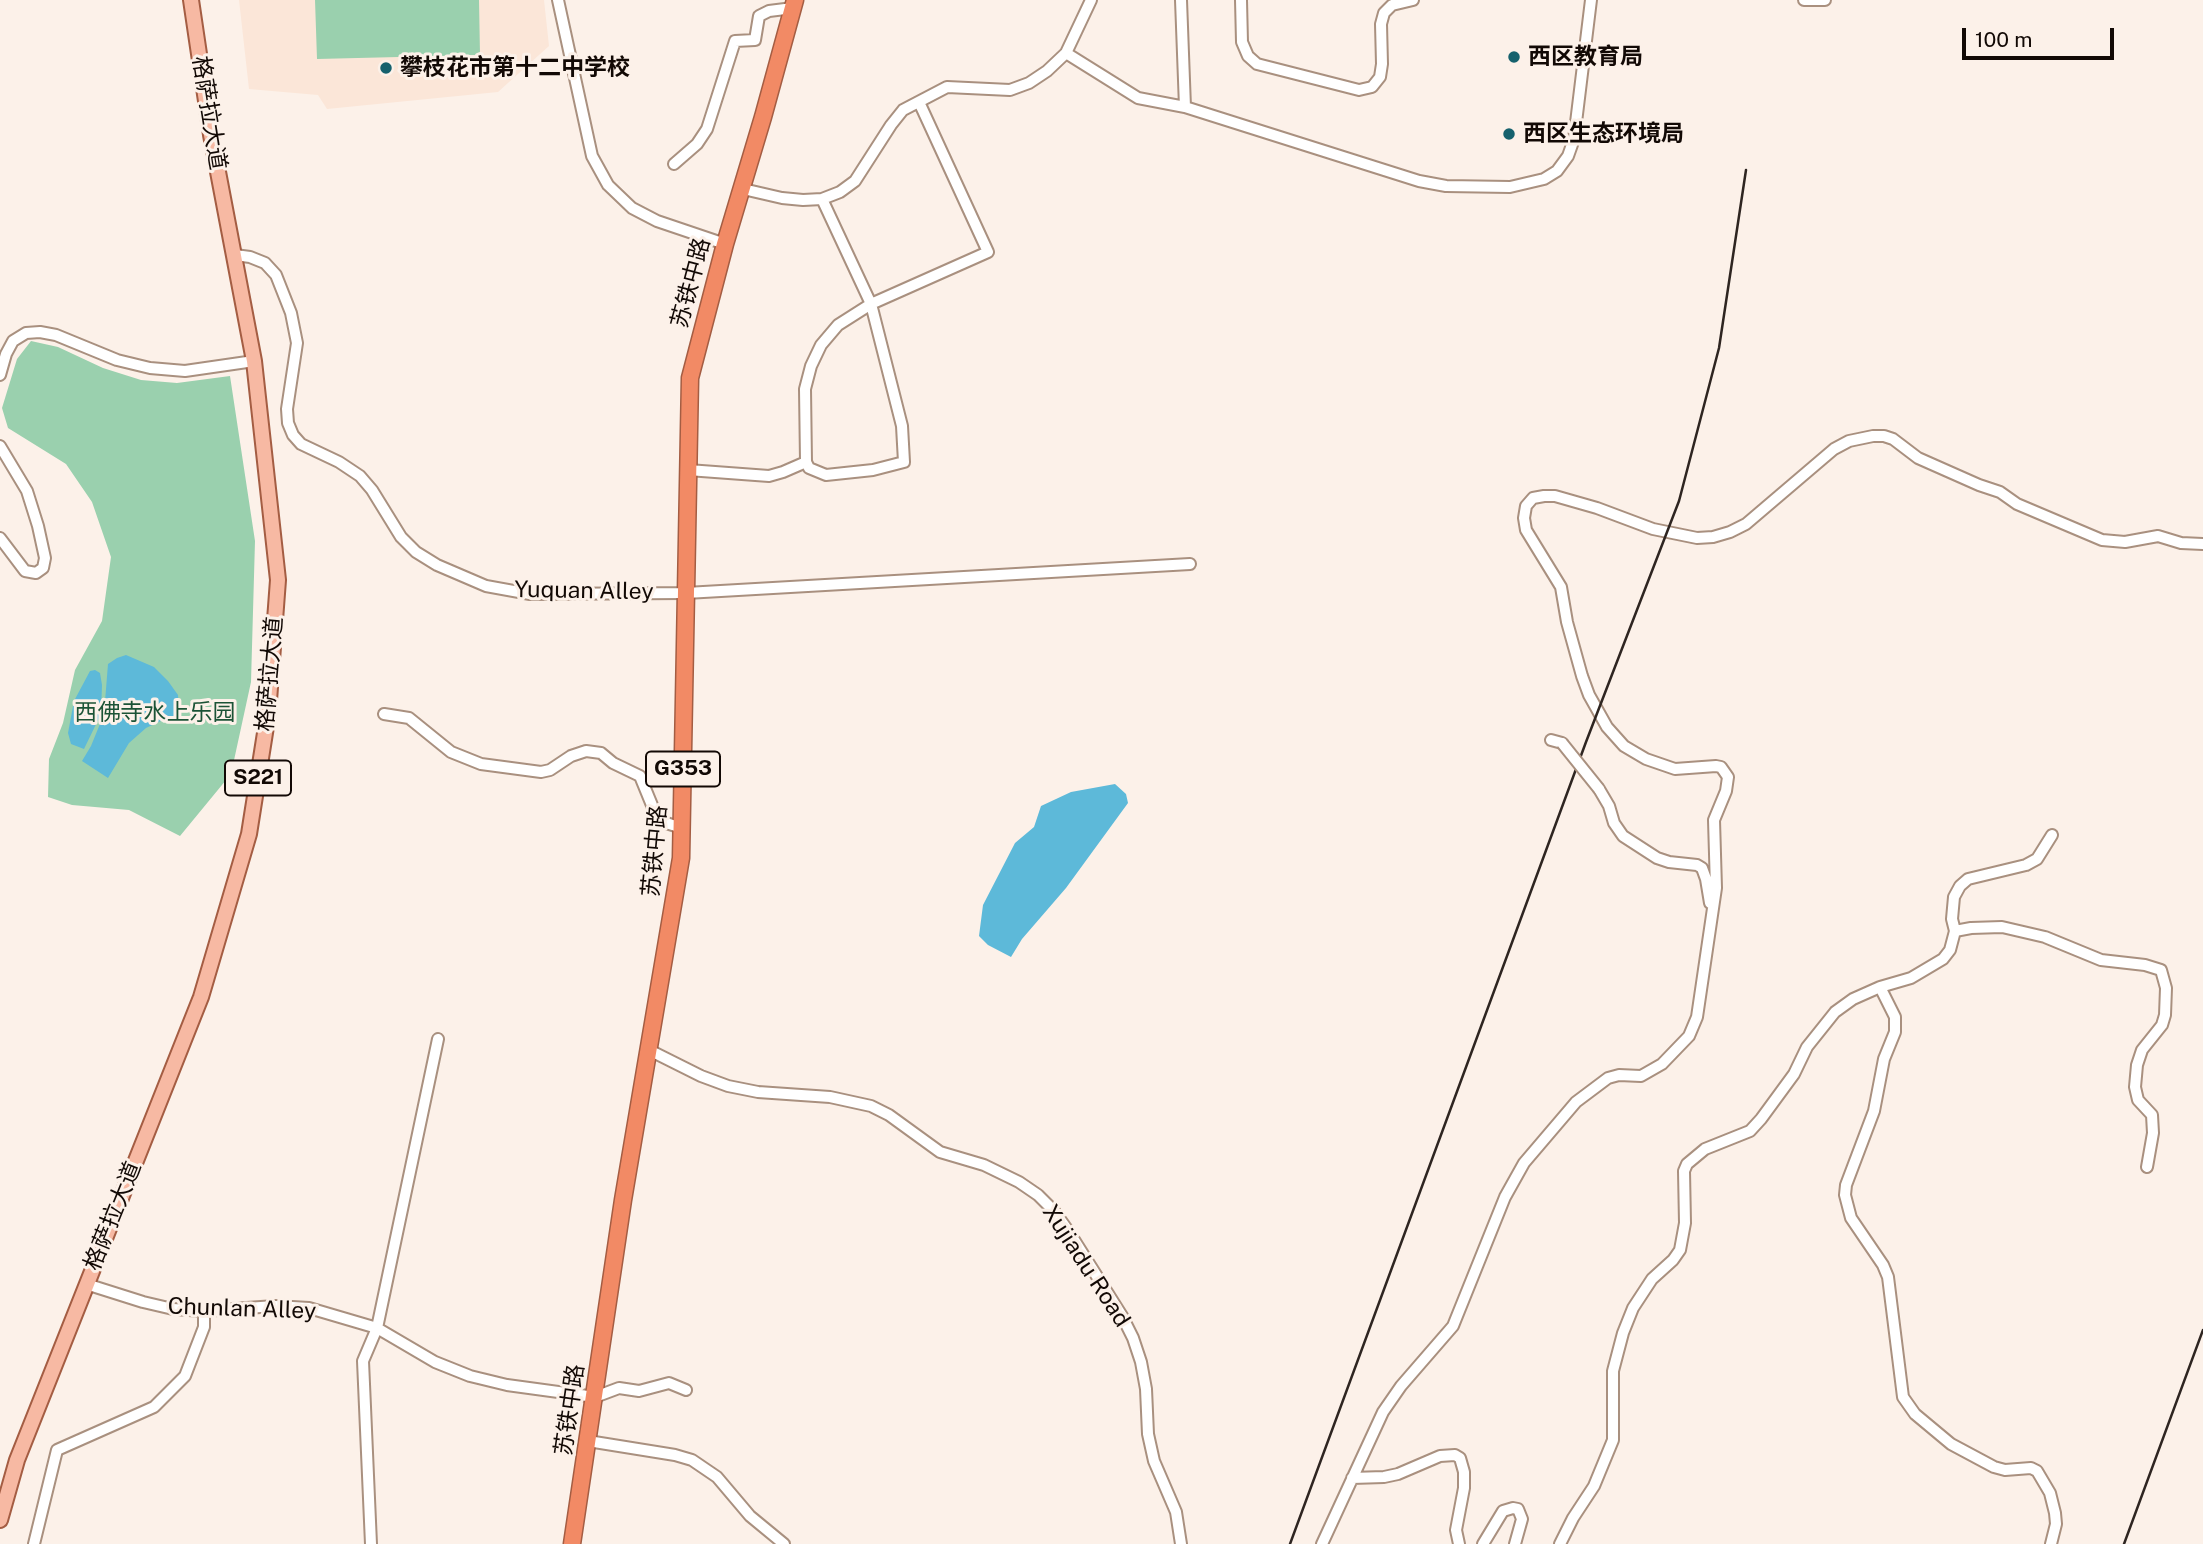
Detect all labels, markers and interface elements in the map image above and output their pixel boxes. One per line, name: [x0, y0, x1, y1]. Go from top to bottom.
scale bar: [1965, 14, 2117, 58]
text: 100 m: [1975, 27, 2032, 52]
place label: 西区教育局: [1528, 43, 1643, 71]
marker: 西区教育局: [1506, 49, 1522, 65]
street label: 格萨拉大道: [186, 54, 232, 172]
place label: 攀枝花市第十二中学校: [400, 54, 630, 82]
marker: 攀枝花市第十二中学校: [378, 60, 394, 76]
place label: 西区生态环境局: [1523, 120, 1684, 148]
marker: 西区生态环境局: [1501, 126, 1517, 142]
street label: 苏铁中路: [666, 235, 716, 331]
street label: Yuquan Alley: [514, 576, 654, 606]
street label: 格萨拉大道: [251, 616, 289, 732]
park label: 西佛寺水上乐园: [75, 699, 235, 727]
road number: G353: [646, 752, 720, 786]
road number: S221: [225, 760, 291, 796]
street label: 苏铁中路: [637, 804, 673, 898]
street label: 格萨拉大道: [79, 1158, 147, 1274]
street label: Xujiadu Road: [1036, 1200, 1136, 1332]
street label: Chunlan Alley: [167, 1293, 317, 1325]
street label: 苏铁中路: [550, 1363, 590, 1457]

